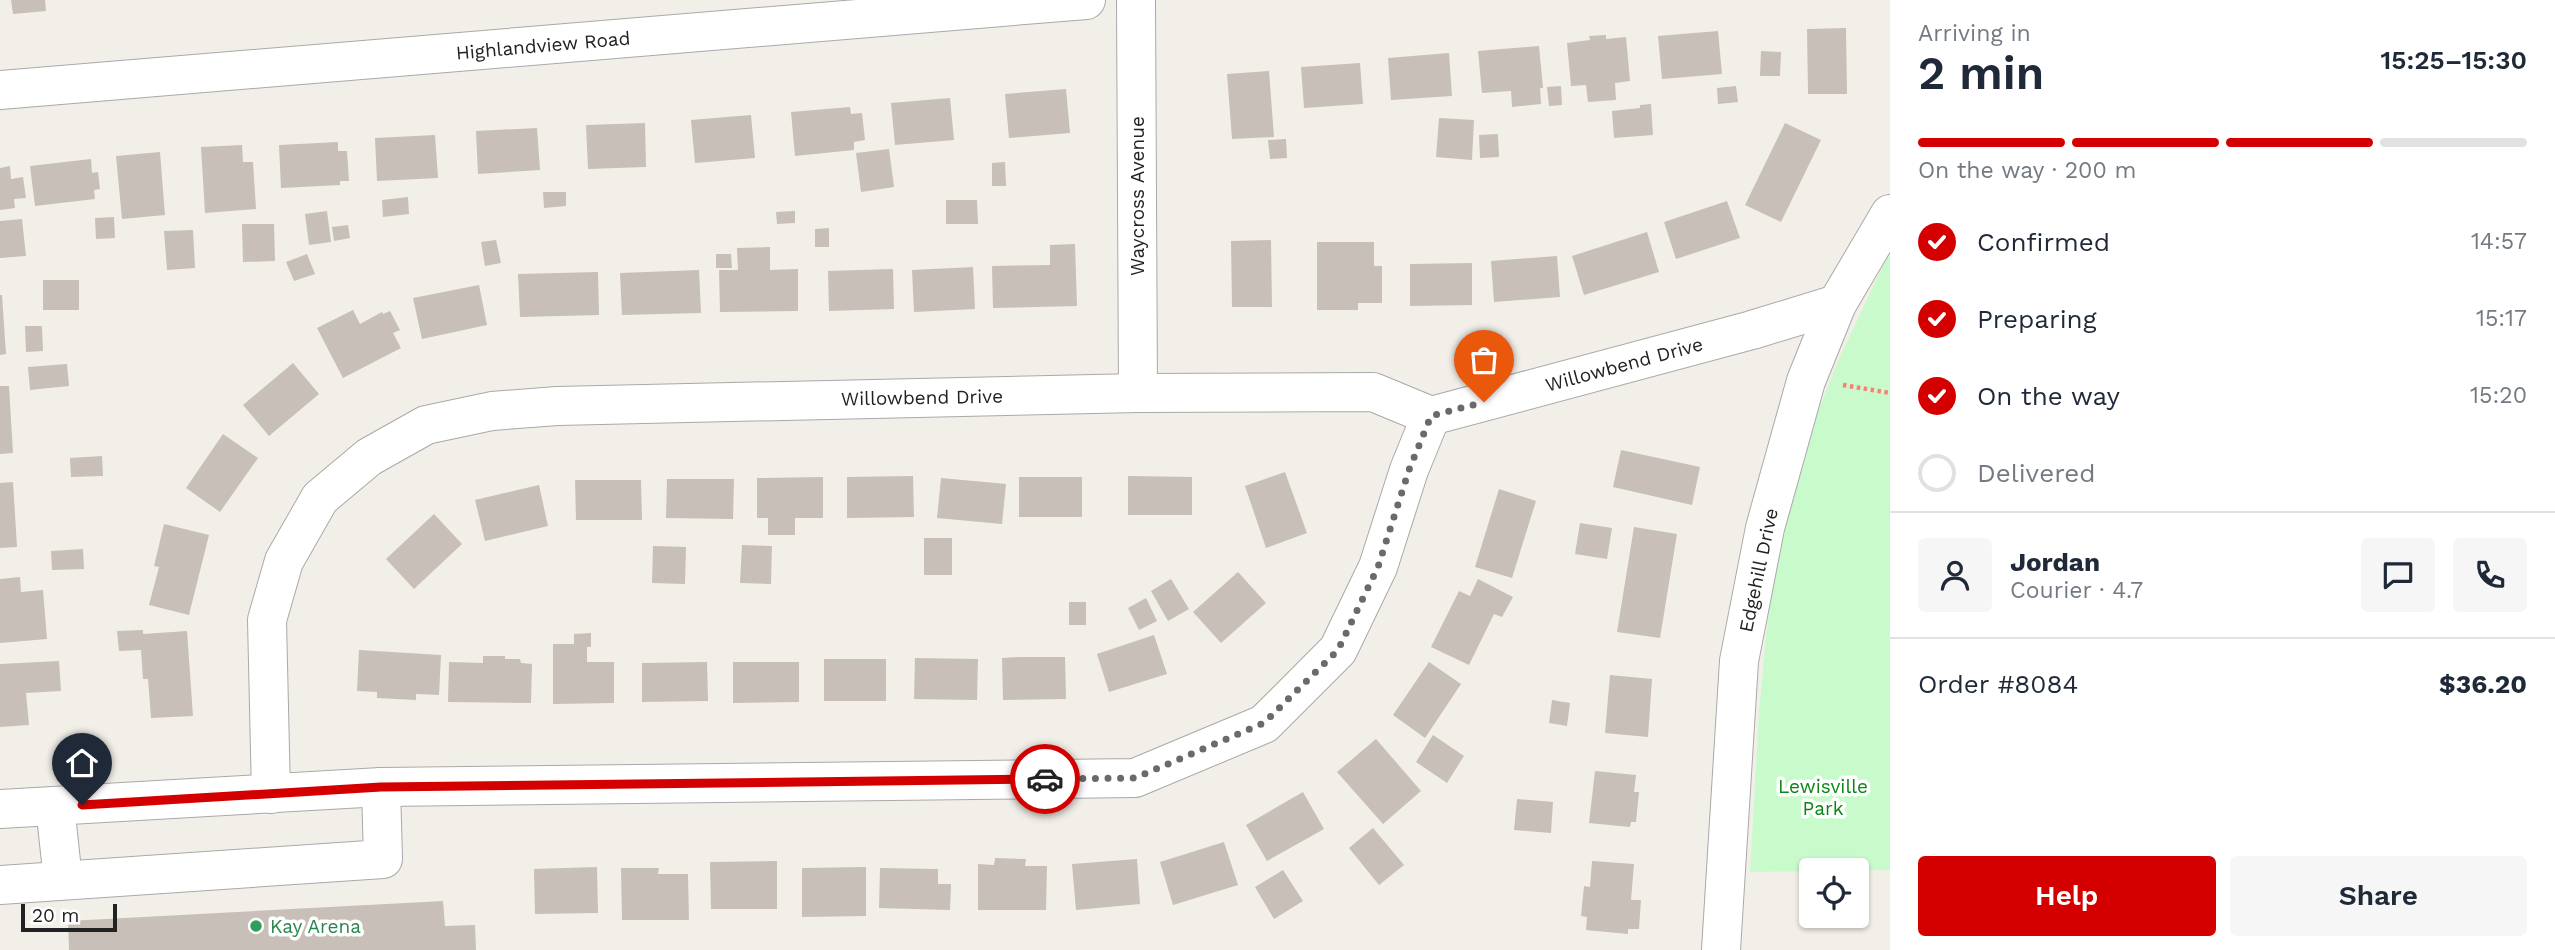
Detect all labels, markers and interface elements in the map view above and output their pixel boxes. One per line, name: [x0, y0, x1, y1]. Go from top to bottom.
text: Arriving in: [1918, 20, 2031, 47]
street label: Highlandview Road: [455, 26, 631, 65]
text: 15:25–15:30: [2381, 45, 2527, 75]
text: 2 min: [1918, 46, 2044, 100]
street label: Waycross Avenue: [1126, 116, 1149, 276]
text: On the way · 200 m: [1918, 157, 2136, 184]
icon: check: [1918, 223, 1956, 261]
text: Confirmed: [1977, 227, 2110, 257]
text: 14:57: [2471, 228, 2527, 255]
icon: check: [1918, 300, 1956, 338]
text: Preparing: [1977, 304, 2097, 334]
text: 15:17: [2476, 305, 2527, 332]
pin: [1454, 330, 1514, 402]
street label: Willowbend Drive: [1543, 332, 1705, 397]
icon: bag: [1465, 341, 1503, 379]
icon: check: [1918, 377, 1956, 415]
text: On the way: [1977, 381, 2120, 411]
text: 15:20: [2470, 382, 2527, 409]
street label: Willowbend Drive: [841, 385, 1003, 410]
text: Delivered: [1977, 458, 2096, 488]
street label: Edgehill Drive: [1734, 506, 1783, 634]
button: person: [1918, 538, 1992, 612]
button: chat: [2361, 538, 2435, 612]
button: phone: [2453, 538, 2527, 612]
text: Jordan: [2010, 547, 2100, 577]
text: Courier · 4.7: [2010, 577, 2143, 604]
text: Order #8084: [1918, 669, 2078, 699]
text: $36.20: [2439, 669, 2527, 699]
pin: [52, 733, 112, 805]
icon: home: [63, 744, 101, 782]
courier: [1010, 744, 1080, 814]
icon: car: [1026, 760, 1064, 798]
park label: Lewisville Park: [1778, 775, 1868, 820]
button: Help: [1918, 856, 2216, 936]
button: Share: [2230, 856, 2527, 936]
map controls: [1799, 858, 1869, 928]
button: locate: [1799, 858, 1869, 928]
scale bar: [21, 901, 117, 933]
text: 20 m: [32, 904, 79, 927]
place label: Kay Arena: [270, 915, 361, 938]
marker: Kay Arena: [248, 918, 264, 934]

